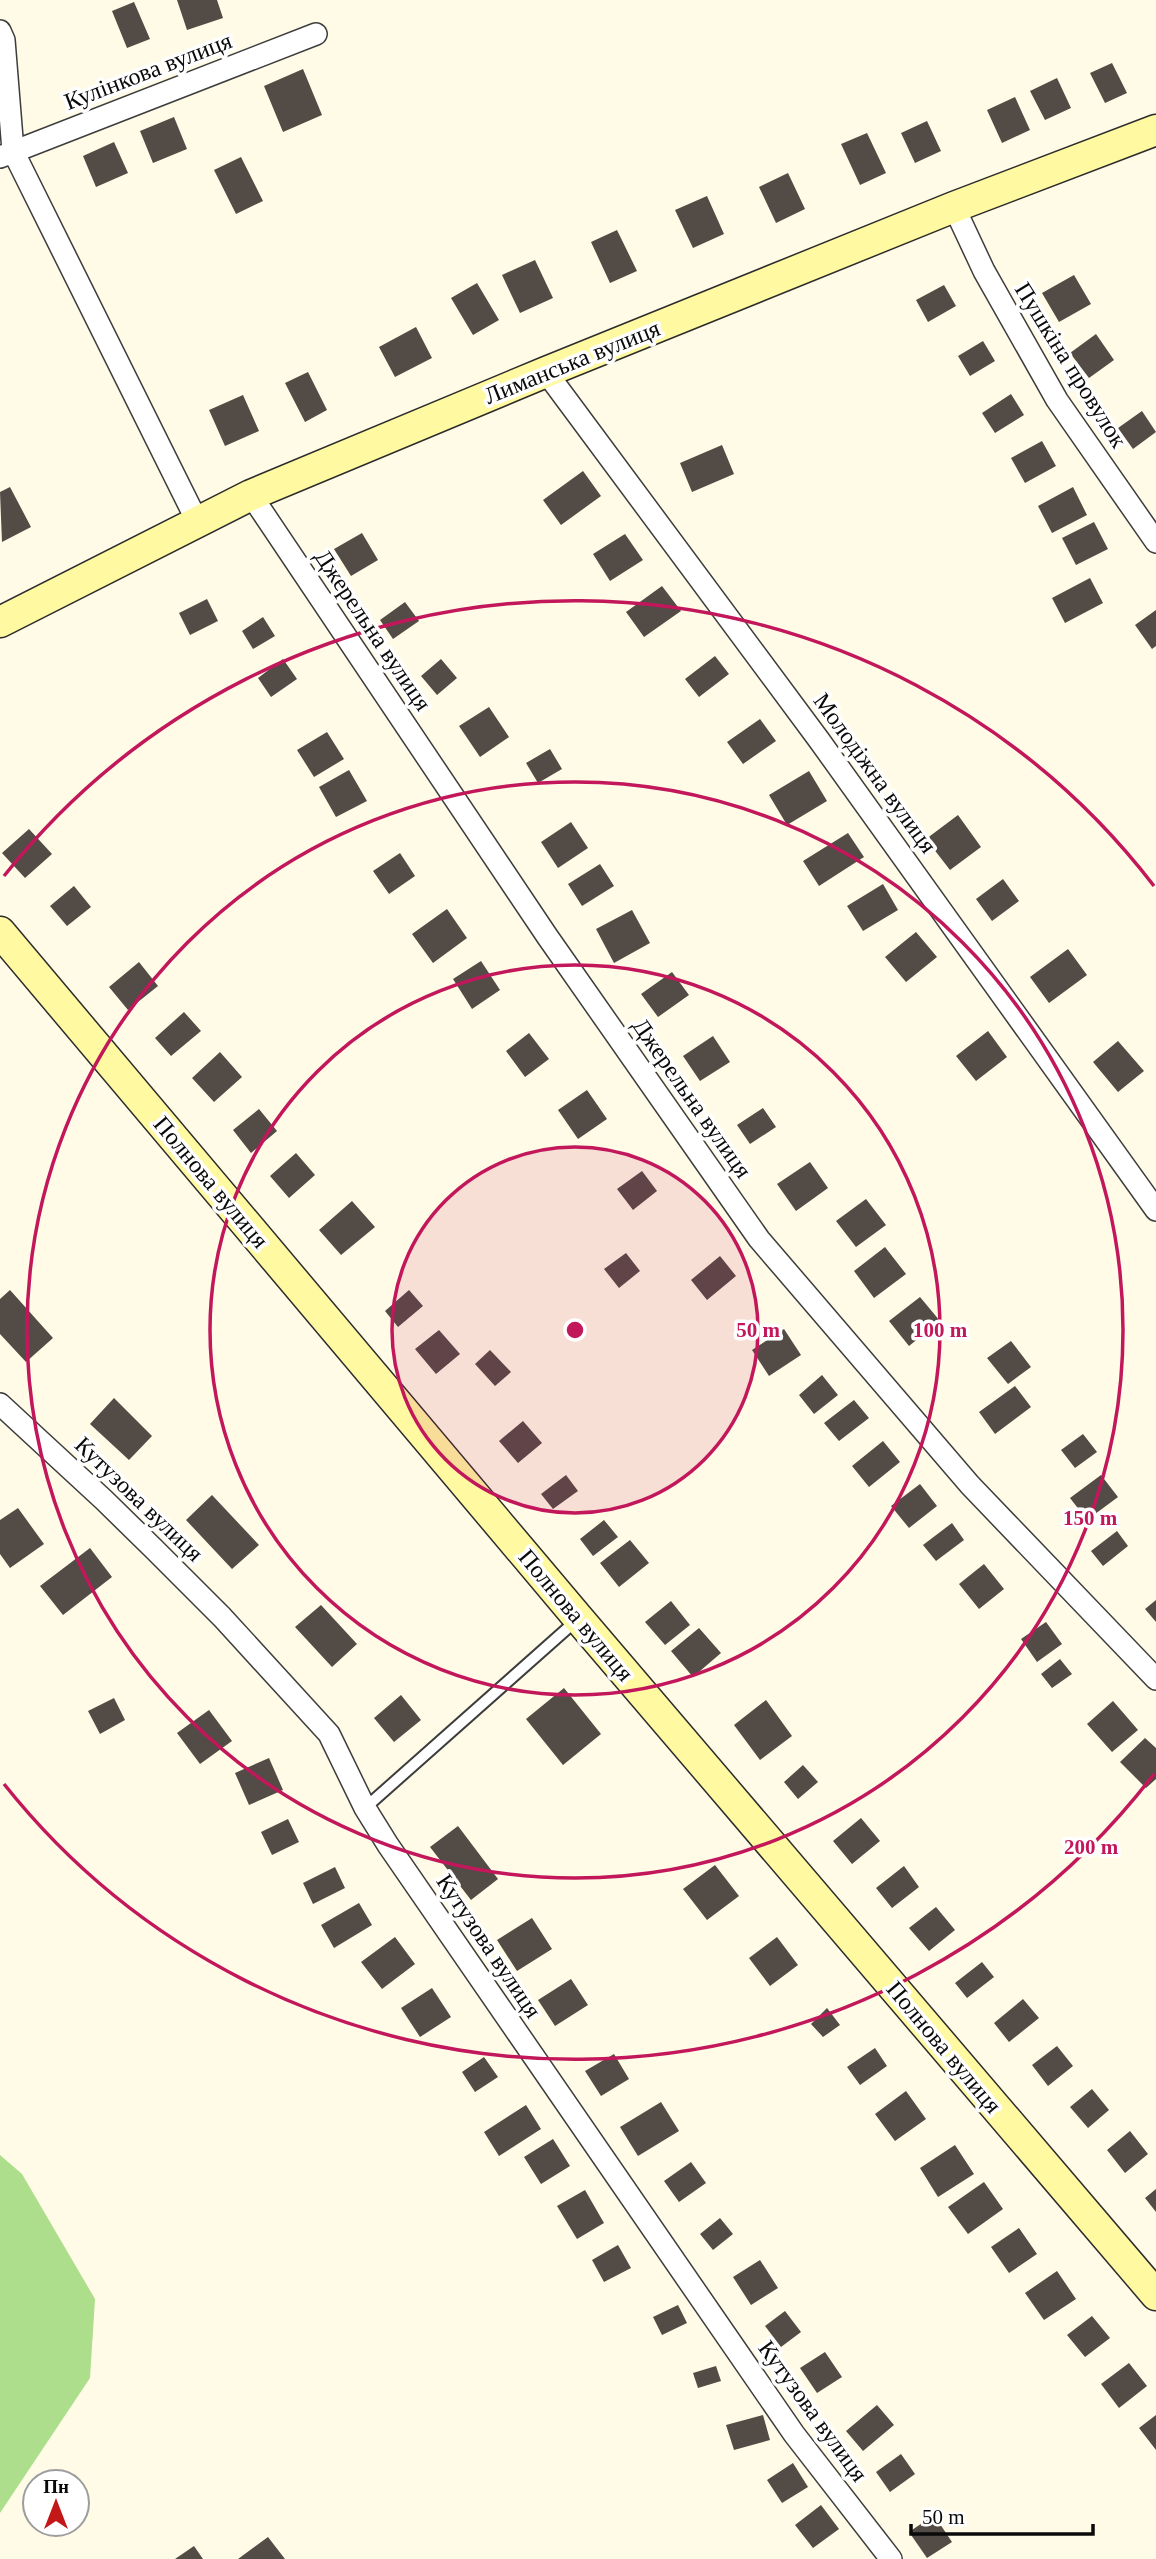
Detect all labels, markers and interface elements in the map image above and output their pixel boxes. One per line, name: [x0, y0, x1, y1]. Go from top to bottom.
street label: Кулінкова вулиця: [61, 27, 235, 115]
street label: Пушкіна провулок: [1010, 278, 1132, 453]
street label: Лиманська вулиця: [480, 315, 664, 409]
street label: Джерельна вулиця: [310, 545, 436, 715]
street label: Молодіжна вулиця: [808, 688, 942, 858]
street label: Джерельна вулиця: [627, 1013, 757, 1183]
street label: Полнова вулиця: [148, 1111, 274, 1253]
centre of rings: [563, 1318, 587, 1342]
text: 50 m: [736, 1318, 780, 1342]
text: 100 m: [913, 1318, 968, 1342]
street label: Кутузова вулиця: [70, 1431, 208, 1567]
text: 150 m: [1063, 1506, 1118, 1530]
street label: Полнова вулиця: [513, 1544, 639, 1686]
text: 200 m: [1064, 1835, 1119, 1859]
street label: Кутузова вулиця: [431, 1869, 547, 2023]
street label: Полнова вулиця: [881, 1976, 1007, 2118]
street label: Кутузова вулиця: [753, 2336, 873, 2486]
north arrow: [21, 2468, 91, 2538]
text: Пн: [43, 2476, 69, 2497]
scale bar: [911, 2492, 1093, 2536]
text: 50 m: [922, 2505, 965, 2529]

